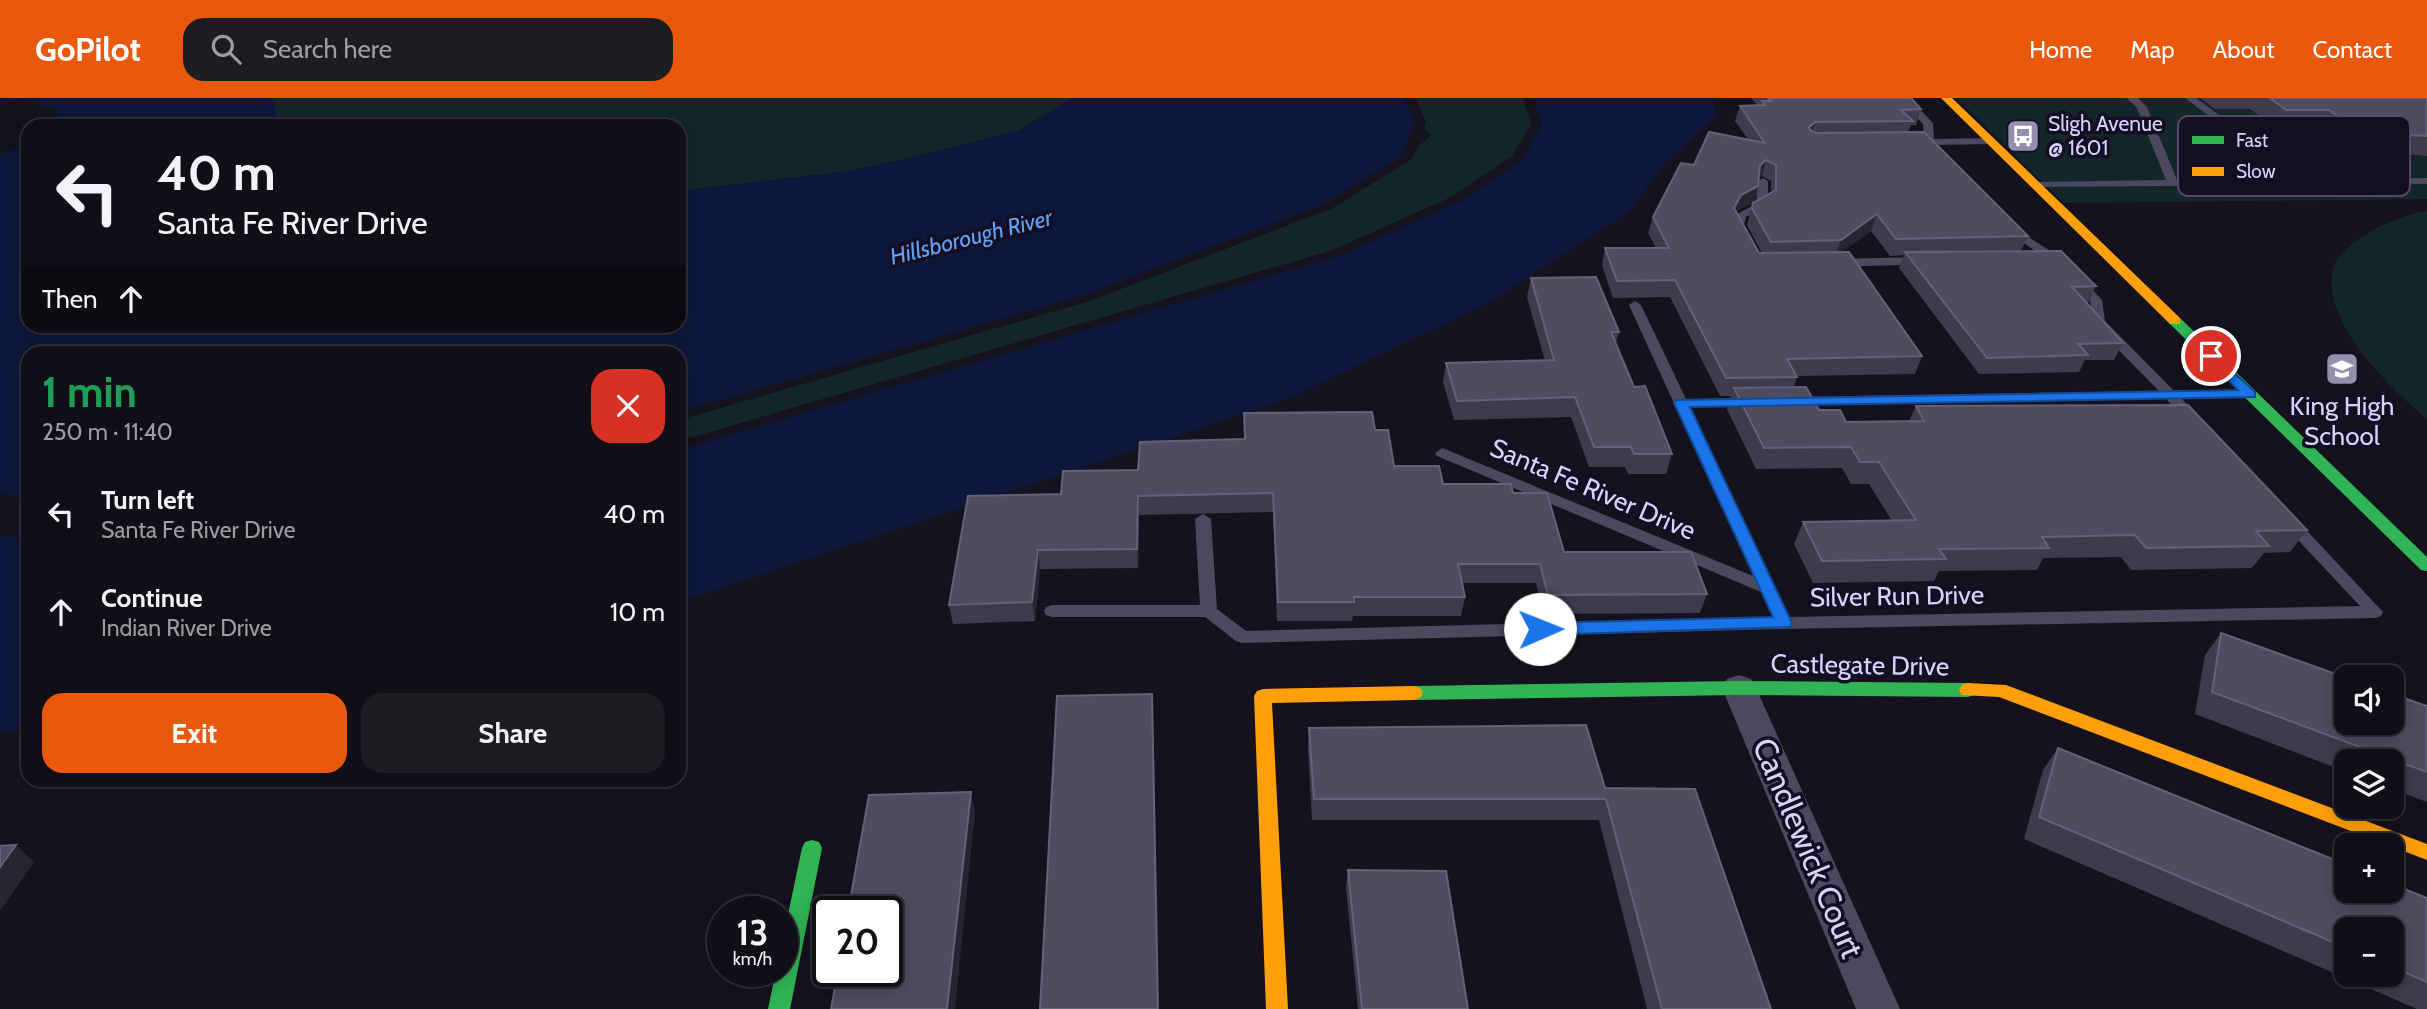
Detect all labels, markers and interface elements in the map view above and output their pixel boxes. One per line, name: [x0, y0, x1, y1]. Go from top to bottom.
search box: [183, 18, 673, 81]
text: GoPilot: [35, 29, 141, 69]
icon: search: [207, 30, 245, 68]
text: Search here: [263, 33, 392, 65]
text: Home: [2029, 35, 2092, 64]
text: Map: [2130, 35, 2175, 64]
text: About: [2213, 35, 2275, 64]
text: Contact: [2313, 35, 2392, 64]
place label: Sligh Avenue @ 1601: [2048, 111, 2163, 160]
legend: [2178, 116, 2410, 196]
bus stop icon: Sligh Avenue @ 1601: [2004, 117, 2042, 155]
text: Fast: [2236, 129, 2269, 152]
text: 40 m: [157, 143, 276, 202]
icon: left: [42, 147, 133, 238]
text: Slow: [2236, 160, 2276, 183]
text: Santa Fe River Drive: [157, 203, 428, 242]
water label: Hillsborough River: [887, 203, 1056, 271]
icon: ahead: [112, 280, 150, 318]
text: Then: [42, 283, 98, 315]
pin: [2181, 326, 2241, 386]
icon: arrive: [2192, 337, 2230, 375]
school or university icon: King High School: [2323, 350, 2361, 388]
text: 1 min: [42, 366, 137, 418]
button: close: [591, 369, 665, 443]
place label: King High School: [2290, 390, 2394, 452]
text: 250 m · 11:40: [42, 418, 173, 446]
street label: Santa Fe River Drive: [1486, 431, 1700, 547]
text: Turn left: [101, 484, 194, 516]
icon: left: [42, 495, 80, 533]
text: 40 m: [603, 498, 665, 530]
text: Santa Fe River Drive: [101, 516, 296, 544]
street label: Silver Run Drive: [1810, 578, 1984, 614]
text: Continue: [101, 582, 203, 614]
position arrow: [1503, 592, 1577, 666]
icon: ahead: [42, 593, 80, 631]
text: 10 m: [610, 596, 665, 628]
text: Indian River Drive: [101, 614, 272, 642]
street label: Castlegate Drive: [1770, 647, 1950, 683]
map controls: [2334, 665, 2404, 987]
button: sound: [2334, 665, 2404, 735]
button: Exit: [42, 693, 347, 773]
button: Share: [361, 693, 665, 773]
street label: Candlewick Court: [1745, 732, 1872, 964]
button: layers: [2334, 749, 2404, 819]
button: +: [2334, 833, 2404, 903]
speed limit sign: 20: [812, 896, 903, 987]
text: 13: [737, 911, 768, 954]
button: −: [2334, 917, 2404, 987]
text: km/h: [733, 948, 772, 970]

